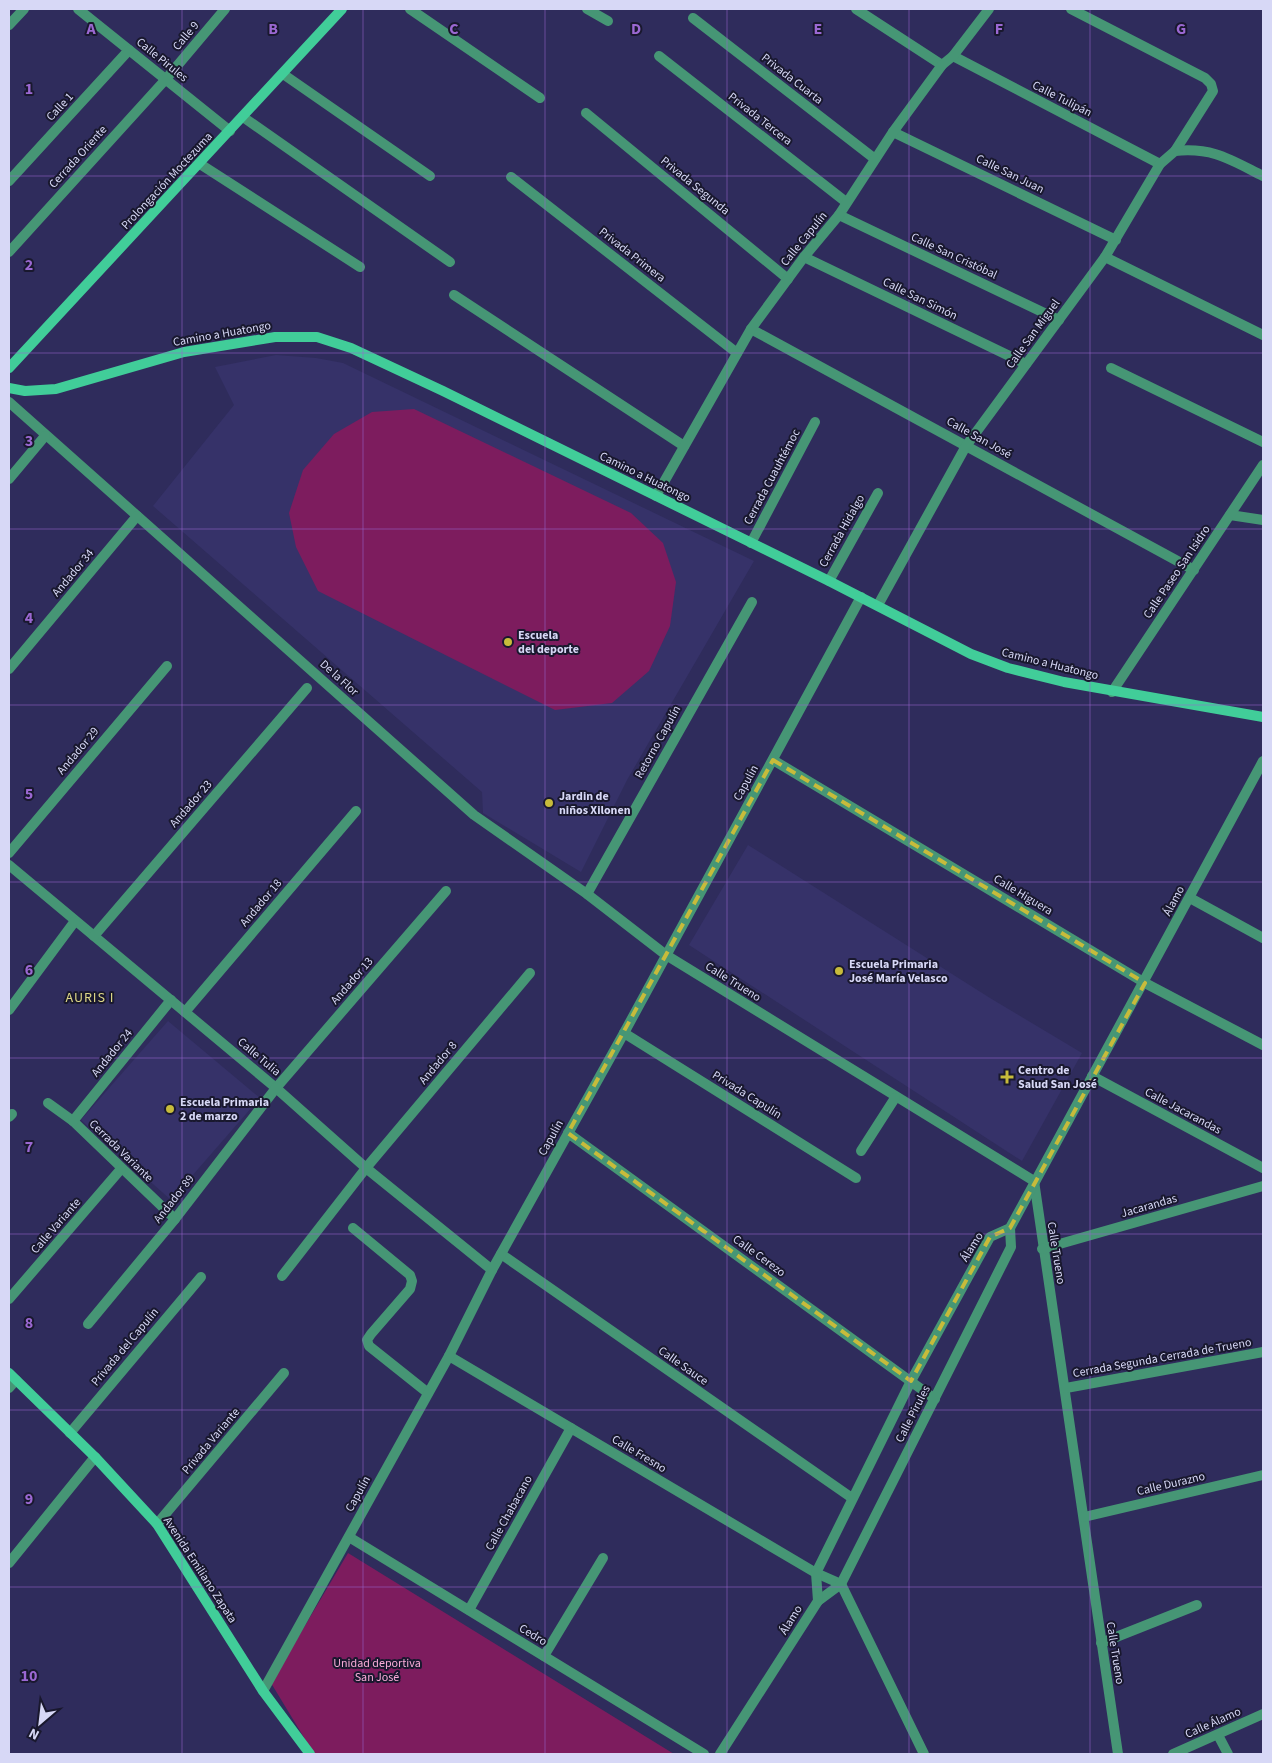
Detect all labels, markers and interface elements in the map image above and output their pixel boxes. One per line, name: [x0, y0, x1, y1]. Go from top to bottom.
text: A: [85, 18, 96, 40]
street label: Calle 9: [169, 18, 203, 54]
text: B: [268, 18, 278, 40]
text: C: [449, 18, 459, 40]
text: D: [631, 18, 641, 40]
text: E: [814, 18, 822, 40]
text: F: [995, 18, 1003, 40]
text: G: [1176, 18, 1186, 40]
street label: Calle Pirules: [133, 34, 191, 86]
street label: Privada Cuarta: [758, 50, 826, 108]
street label: Calle Tulipán: [1029, 77, 1095, 121]
text: 1: [25, 78, 33, 100]
street label: Calle 1: [42, 89, 78, 125]
street label: Privada Tercera: [724, 89, 796, 149]
street label: Cerrada Oriente: [45, 122, 111, 192]
street label: Prolongación Moctezuma: [117, 129, 217, 233]
street label: Calle San Juan: [973, 150, 1047, 198]
street label: Privada Segunda: [657, 153, 733, 219]
street label: Calle Capulín: [777, 208, 831, 270]
street label: Privada Primera: [595, 224, 669, 286]
street label: Calle San Cristóbal: [908, 229, 1000, 283]
text: 2: [25, 254, 33, 276]
street label: Calle San Simón: [880, 274, 960, 324]
street label: Calle San Miguel: [1002, 296, 1064, 372]
street label: Camino a Huatongo: [172, 317, 272, 351]
street label: Calle San José: [943, 413, 1015, 463]
street label: Cerrada Cuauhtémoc: [740, 426, 805, 528]
text: 3: [25, 430, 33, 452]
street label: Camino a Huatongo: [597, 448, 693, 506]
street label: Cerrada Hidalgo: [815, 491, 869, 571]
street label: Calle Paseo San Isidro: [1139, 522, 1215, 622]
street label: Andador 34: [48, 546, 98, 600]
text: 4: [25, 607, 34, 629]
place label: Escuela del deporte: [518, 627, 579, 658]
marker: Escuela del deporte: [502, 636, 514, 648]
street label: Camino a Huatongo: [1000, 644, 1100, 684]
street label: De la Flor: [316, 656, 363, 701]
street label: Retorno Capulín: [631, 702, 685, 782]
street label: Andador 29: [53, 724, 103, 778]
street label: Capulín: [729, 762, 763, 804]
street label: Andador 23: [166, 777, 216, 831]
text: 5: [25, 783, 33, 805]
place label: Jardin de niños Xilonen: [559, 788, 631, 819]
marker: Jardin de niños Xilonen: [543, 797, 555, 809]
street label: Calle Higuera: [990, 871, 1056, 919]
street label: Andador 18: [236, 876, 286, 930]
street label: Álamo: [1159, 883, 1189, 919]
street label: Andador 13: [327, 954, 377, 1008]
place label: Escuela Primaria José María Velasco: [849, 956, 948, 987]
street label: Calle Trueno: [702, 958, 764, 1006]
text: 6: [25, 959, 33, 981]
marker: Escuela Primaria José María Velasco: [833, 965, 845, 977]
district label: AURIS I: [65, 988, 115, 1008]
street label: Andador 24: [87, 1025, 137, 1081]
street label: Calle Tulia: [234, 1034, 284, 1080]
street label: Andador 8: [415, 1038, 461, 1088]
place label: Centro de Salud San José: [1018, 1062, 1097, 1093]
street label: Privada Capulín: [709, 1067, 785, 1123]
marker: Centro de Salud San José: [1000, 1070, 1014, 1084]
street label: Calle Jacarandas: [1142, 1084, 1224, 1138]
place label: Escuela Primaria 2 de marzo: [180, 1094, 269, 1125]
marker: Escuela Primaria 2 de marzo: [164, 1103, 176, 1115]
street label: Cerrada Variante: [85, 1116, 157, 1186]
street label: Capulín: [534, 1117, 568, 1159]
text: 7: [25, 1136, 33, 1158]
street label: Andador 89: [150, 1171, 198, 1227]
street label: Jacarandas: [1119, 1190, 1179, 1222]
street label: Calle Variante: [27, 1194, 85, 1258]
street label: Calle Trueno: [1043, 1221, 1069, 1285]
street label: Álamo: [956, 1229, 988, 1265]
street label: Calle Cerezo: [729, 1231, 789, 1281]
street label: Privada del Capulín: [87, 1304, 163, 1390]
text: 8: [25, 1312, 33, 1334]
street label: Cerrada Segunda Cerrada de Trueno: [1071, 1334, 1253, 1382]
street label: Calle Sauce: [655, 1343, 711, 1389]
street label: Calle Pirules: [891, 1383, 935, 1445]
street label: Privada Variante: [178, 1404, 244, 1478]
street label: Calle Fresno: [608, 1431, 670, 1477]
street label: Calle Durazno: [1135, 1468, 1207, 1500]
street label: Calle Chabacano: [481, 1472, 537, 1554]
street label: Capulín: [341, 1473, 375, 1515]
text: 9: [25, 1488, 33, 1510]
street label: Avenida Emiliano Zapata: [159, 1513, 241, 1627]
street label: Álamo: [775, 1602, 807, 1638]
street label: Cedro: [516, 1620, 550, 1650]
street label: Calle Trueno: [1102, 1621, 1128, 1685]
park label: Unidad deportiva San José: [333, 1655, 421, 1686]
text: 10: [21, 1665, 37, 1687]
north arrow: [15, 1698, 65, 1748]
street label: Calle Álamo: [1182, 1703, 1244, 1743]
text: N: [26, 1723, 43, 1745]

